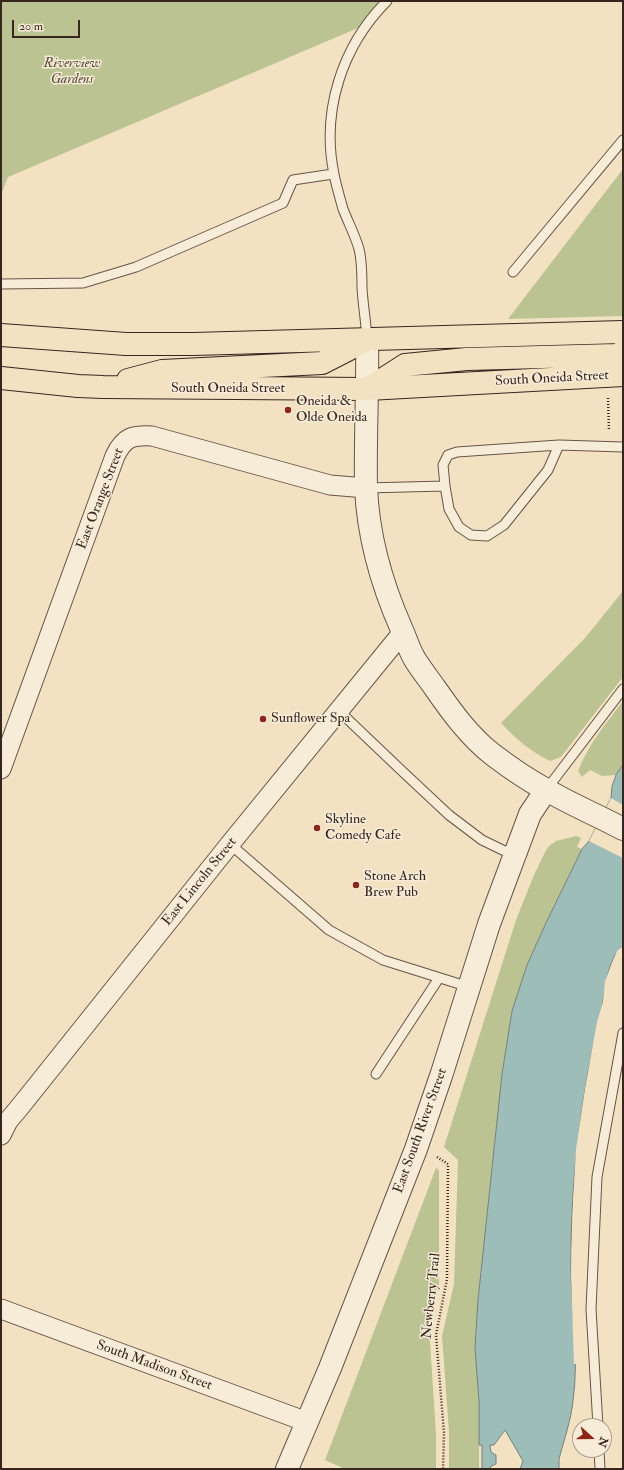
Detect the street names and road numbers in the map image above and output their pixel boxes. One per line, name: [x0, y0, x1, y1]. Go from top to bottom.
street label: South Oneida Street: [495, 368, 609, 390]
street label: South Oneida Street: [171, 381, 285, 397]
street label: East Orange Street: [74, 446, 128, 552]
street label: East Lincoln Street: [159, 834, 241, 930]
street label: East South River Street: [391, 1066, 451, 1196]
street label: Newberry Trail: [419, 1252, 445, 1340]
street label: South Madison Street: [94, 1337, 214, 1395]

